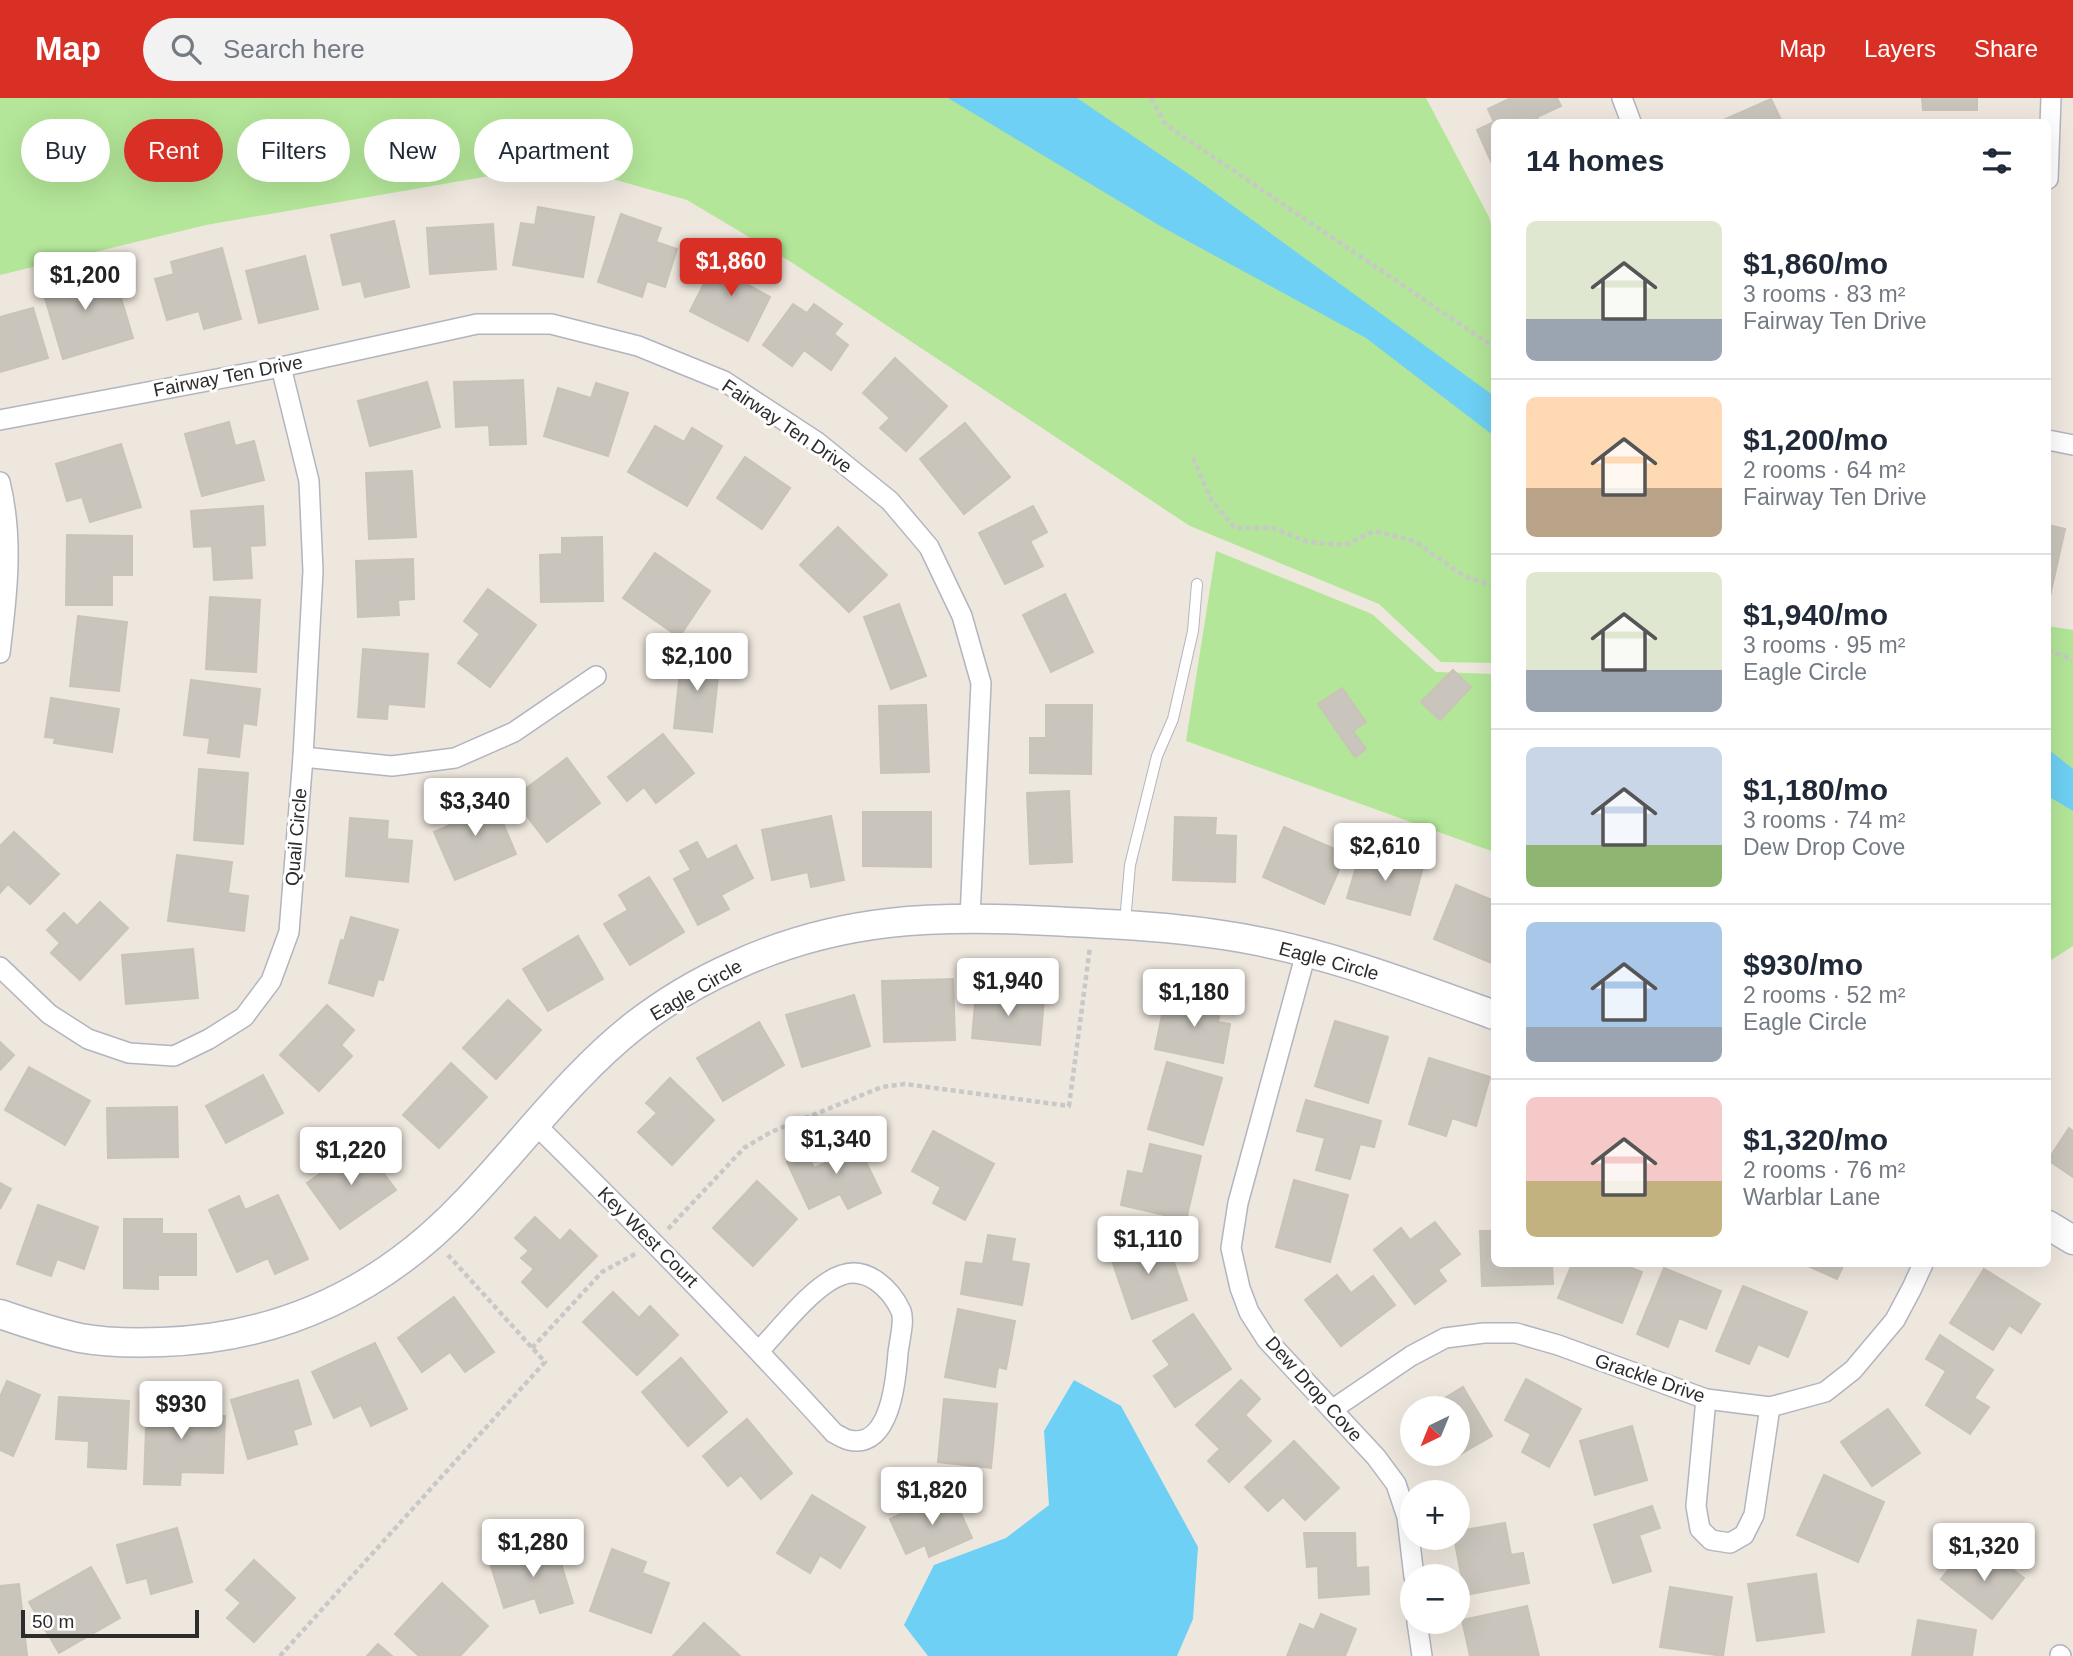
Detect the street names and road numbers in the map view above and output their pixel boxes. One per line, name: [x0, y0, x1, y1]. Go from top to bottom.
street label: Fairway Ten Drive: [152, 351, 304, 401]
street label: Fairway Ten Drive: [718, 375, 856, 477]
street label: Quail Circle: [281, 787, 311, 887]
street label: Eagle Circle: [1277, 938, 1381, 984]
street label: Eagle Circle: [646, 955, 746, 1025]
street label: Key West Court: [594, 1183, 703, 1292]
street label: Dew Drop Cove: [1261, 1332, 1367, 1446]
street label: Grackle Drive: [1592, 1349, 1708, 1407]

